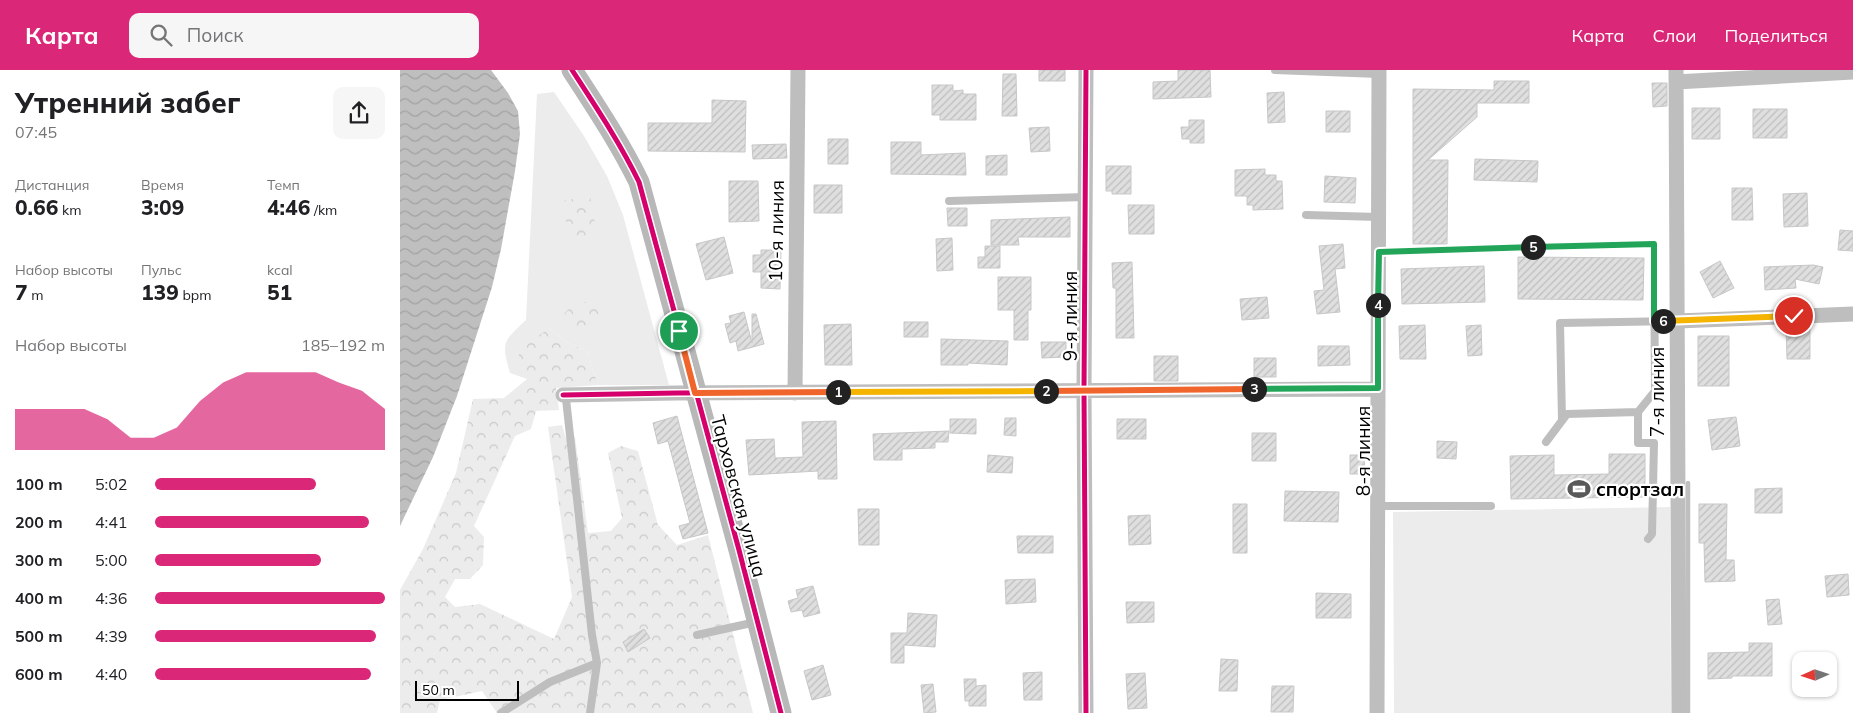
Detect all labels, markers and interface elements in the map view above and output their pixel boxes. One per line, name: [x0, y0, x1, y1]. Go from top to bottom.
search box: [129, 13, 479, 58]
text: Карта: [25, 20, 99, 50]
icon: search: [147, 21, 175, 49]
text: Поиск: [187, 23, 244, 47]
text: Карта: [1572, 24, 1624, 47]
text: Слои: [1652, 24, 1697, 47]
text: Поделиться: [1725, 24, 1828, 47]
text: Утренний забег: [15, 85, 240, 120]
button: share: [333, 87, 385, 139]
text: 07:45: [15, 122, 57, 142]
text: Дистанция: [15, 176, 89, 194]
text: Время: [141, 176, 184, 194]
text: Темп: [267, 176, 300, 194]
street label: 10-я линия: [763, 180, 789, 282]
text: 0.66: [15, 194, 58, 220]
text: 3:09: [141, 194, 184, 220]
text: 4:46: [267, 194, 310, 220]
text: km: [58, 201, 81, 219]
text: /km: [310, 201, 337, 219]
pin: 5: [1520, 234, 1546, 260]
text: 5: [1529, 238, 1538, 256]
text: Набор высоты: [15, 261, 113, 279]
text: Пульс: [141, 261, 182, 279]
text: kcal: [267, 261, 293, 279]
street label: 9-я линия: [1058, 271, 1082, 361]
text: 7: [15, 279, 28, 305]
text: 139: [141, 279, 179, 305]
text: 51: [267, 279, 292, 305]
text: m: [28, 286, 44, 304]
text: bpm: [179, 286, 212, 304]
pin: 4: [1366, 292, 1390, 318]
pin: [1773, 295, 1815, 337]
text: 4: [1374, 296, 1383, 314]
icon: check: [1780, 302, 1808, 330]
pin: 6: [1650, 308, 1676, 334]
pin: [658, 310, 700, 352]
text: 6: [1659, 312, 1668, 330]
icon: arrive: [665, 317, 693, 345]
text: Набор высоты: [15, 335, 127, 355]
text: 185–192 m: [301, 335, 385, 355]
street label: 7-я линия: [1645, 347, 1669, 437]
pin: 3: [1242, 376, 1266, 402]
pin: 2: [1034, 378, 1058, 404]
pin: 1: [826, 380, 850, 404]
text: 3: [1250, 380, 1259, 398]
text: 2: [1042, 382, 1051, 400]
text: 1: [834, 383, 843, 401]
street label: 8-я линия: [1351, 406, 1375, 496]
street label: Тарховская улица: [706, 412, 772, 580]
text: 100 m: [15, 474, 63, 494]
text: 5:02: [95, 474, 127, 494]
sports icon: спортзал: [1566, 476, 1592, 502]
place label: спортзал: [1596, 477, 1684, 501]
text: 200 m: [15, 512, 63, 532]
text: 4:41: [95, 512, 127, 532]
text: 300 m: [15, 550, 63, 570]
text: 5:00: [95, 550, 127, 570]
text: 400 m: [15, 588, 63, 608]
text: 4:36: [95, 588, 127, 608]
text: 500 m: [15, 626, 63, 646]
text: 4:39: [95, 626, 127, 646]
north arrow: [1792, 652, 1838, 698]
map controls: [1792, 652, 1837, 697]
text: 600 m: [15, 664, 63, 684]
text: 4:40: [95, 664, 127, 684]
scale bar: [415, 678, 519, 701]
text: 50 m: [422, 681, 455, 699]

